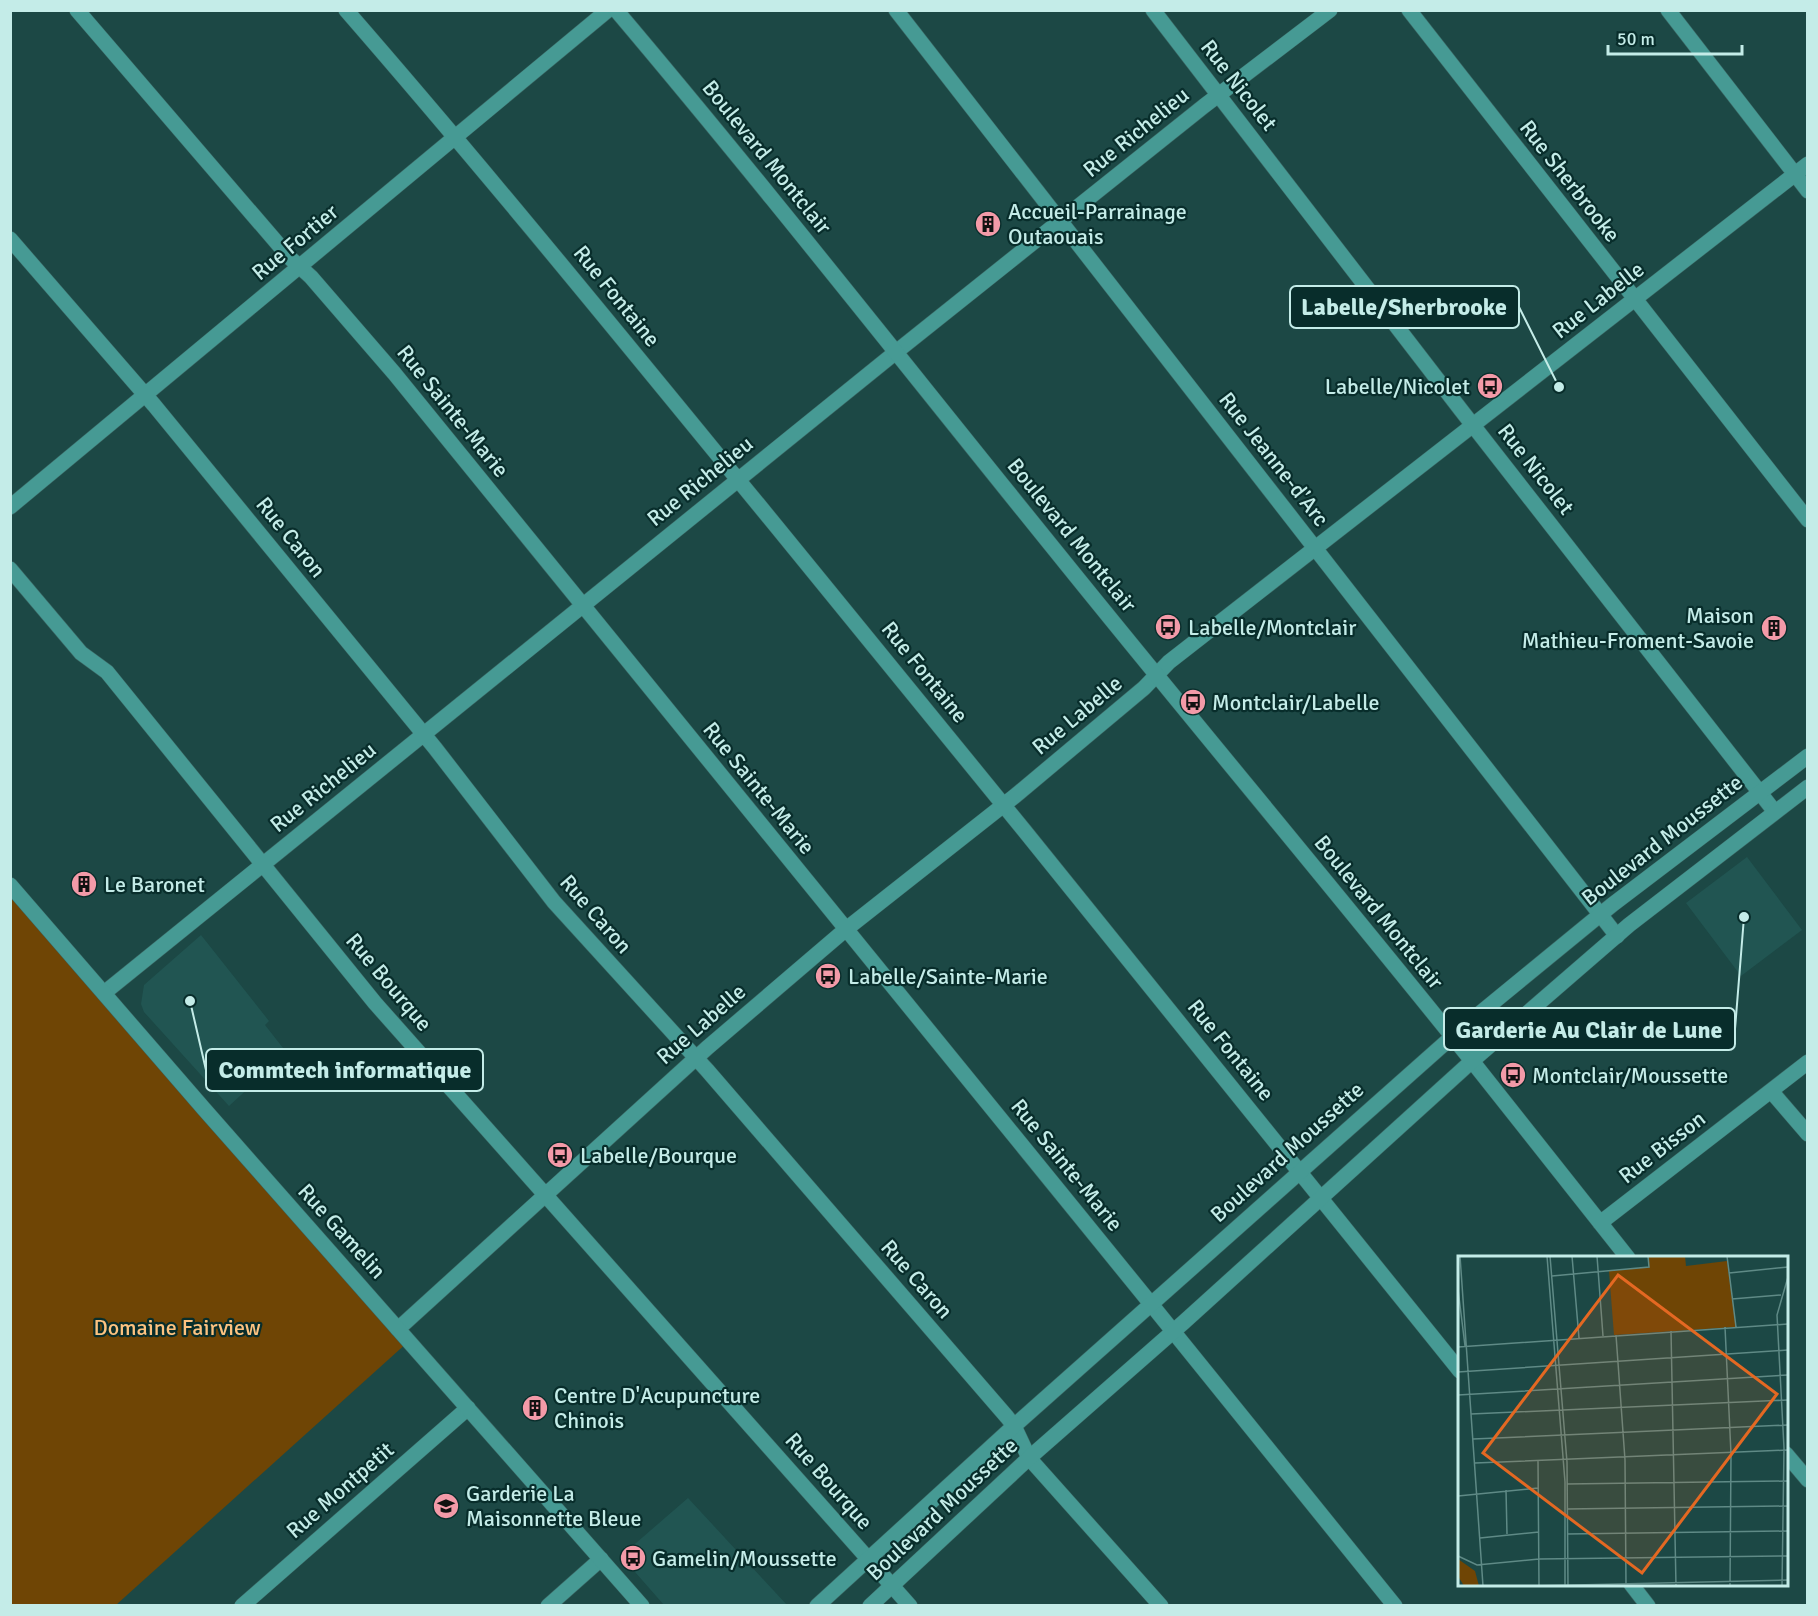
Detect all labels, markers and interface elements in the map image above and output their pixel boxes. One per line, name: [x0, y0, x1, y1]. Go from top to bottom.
scale bar: [1608, 18, 1742, 56]
text: 50 m: [1617, 28, 1655, 50]
street label: Rue Nicolet: [1195, 34, 1283, 136]
street label: Boulevard Montclair: [697, 75, 837, 239]
street label: Rue Richelieu: [1078, 81, 1194, 183]
street label: Rue Sherbrooke: [1514, 115, 1626, 247]
street label: Rue Fortier: [246, 198, 344, 286]
place label: Accueil-Parrainage Outaouais: [1008, 198, 1187, 250]
building icon: Accueil-Parrainage Outaouais: [973, 209, 1003, 239]
street label: Rue Fontaine: [568, 240, 666, 352]
street label: Rue Labelle: [1547, 256, 1649, 344]
callout: Labelle/Sherbrooke: [1290, 286, 1519, 328]
text: Labelle/Sherbrooke: [1301, 292, 1507, 322]
street label: Rue Sainte-Marie: [391, 339, 515, 483]
bus stop icon: Labelle/Nicolet: [1475, 371, 1505, 401]
place label: Labelle/Nicolet: [1325, 373, 1470, 400]
street label: Rue Jeanne-d'Arc: [1213, 386, 1335, 532]
street label: Rue Nicolet: [1492, 418, 1580, 520]
street label: Rue Richelieu: [642, 430, 758, 532]
street label: Boulevard Montclair: [1002, 453, 1142, 617]
street label: Rue Caron: [250, 491, 332, 583]
place label: Maison Mathieu-Froment-Savoie: [1522, 602, 1754, 654]
bus stop icon: Labelle/Montclair: [1153, 612, 1183, 642]
building icon: Maison Mathieu-Froment-Savoie: [1759, 613, 1789, 643]
place label: Labelle/Montclair: [1188, 614, 1356, 641]
street label: Rue Fontaine: [876, 616, 974, 728]
street label: Rue Labelle: [1027, 670, 1127, 760]
bus stop icon: Montclair/Labelle: [1178, 687, 1208, 717]
place label: Montclair/Labelle: [1212, 689, 1379, 716]
street label: Rue Sainte-Marie: [697, 716, 821, 860]
street label: Rue Richelieu: [265, 736, 381, 838]
street label: Boulevard Moussette: [1576, 769, 1748, 911]
street label: Boulevard Montclair: [1309, 830, 1449, 994]
building icon: Le Baronet: [69, 869, 99, 899]
street label: Rue Caron: [554, 869, 638, 959]
place label: Le Baronet: [104, 871, 205, 898]
street label: Rue Bourque: [340, 927, 438, 1037]
bus stop icon: Labelle/Sainte-Marie: [813, 961, 843, 991]
place label: Labelle/Sainte-Marie: [848, 963, 1048, 990]
street label: Rue Labelle: [651, 978, 751, 1070]
street label: Rue Fontaine: [1182, 994, 1280, 1106]
callout: Garderie Au Clair de Lune: [1444, 1008, 1735, 1050]
text: Garderie Au Clair de Lune: [1455, 1015, 1723, 1045]
callout: Commtech informatique: [206, 1049, 483, 1091]
text: Commtech informatique: [219, 1055, 471, 1085]
bus stop icon: Montclair/Moussette: [1498, 1060, 1528, 1090]
place label: Montclair/Moussette: [1532, 1062, 1728, 1089]
street label: Boulevard Moussette: [1205, 1076, 1369, 1228]
street label: Rue Sainte-Marie: [1005, 1093, 1129, 1237]
street label: Rue Bisson: [1613, 1105, 1711, 1189]
bus stop icon: Labelle/Bourque: [545, 1140, 575, 1170]
place label: Labelle/Bourque: [580, 1142, 737, 1169]
street label: Rue Gamelin: [292, 1178, 392, 1284]
street label: Rue Caron: [875, 1234, 959, 1324]
inset map: [1458, 1256, 1788, 1586]
park label: Domaine Fairview: [93, 1314, 261, 1341]
place label: Centre D'Acupuncture Chinois: [554, 1382, 760, 1434]
building icon: Centre D'Acupuncture Chinois: [520, 1393, 550, 1423]
street label: Rue Bourque: [779, 1427, 879, 1535]
street label: Boulevard Moussette: [861, 1432, 1023, 1586]
street label: Rue Montpetit: [281, 1436, 399, 1544]
place label: Garderie La Maisonnette Bleue: [466, 1480, 642, 1532]
school or university icon: Garderie La Maisonnette Bleue: [431, 1491, 461, 1521]
bus stop icon: Gamelin/Moussette: [618, 1543, 648, 1573]
place label: Gamelin/Moussette: [652, 1545, 837, 1572]

